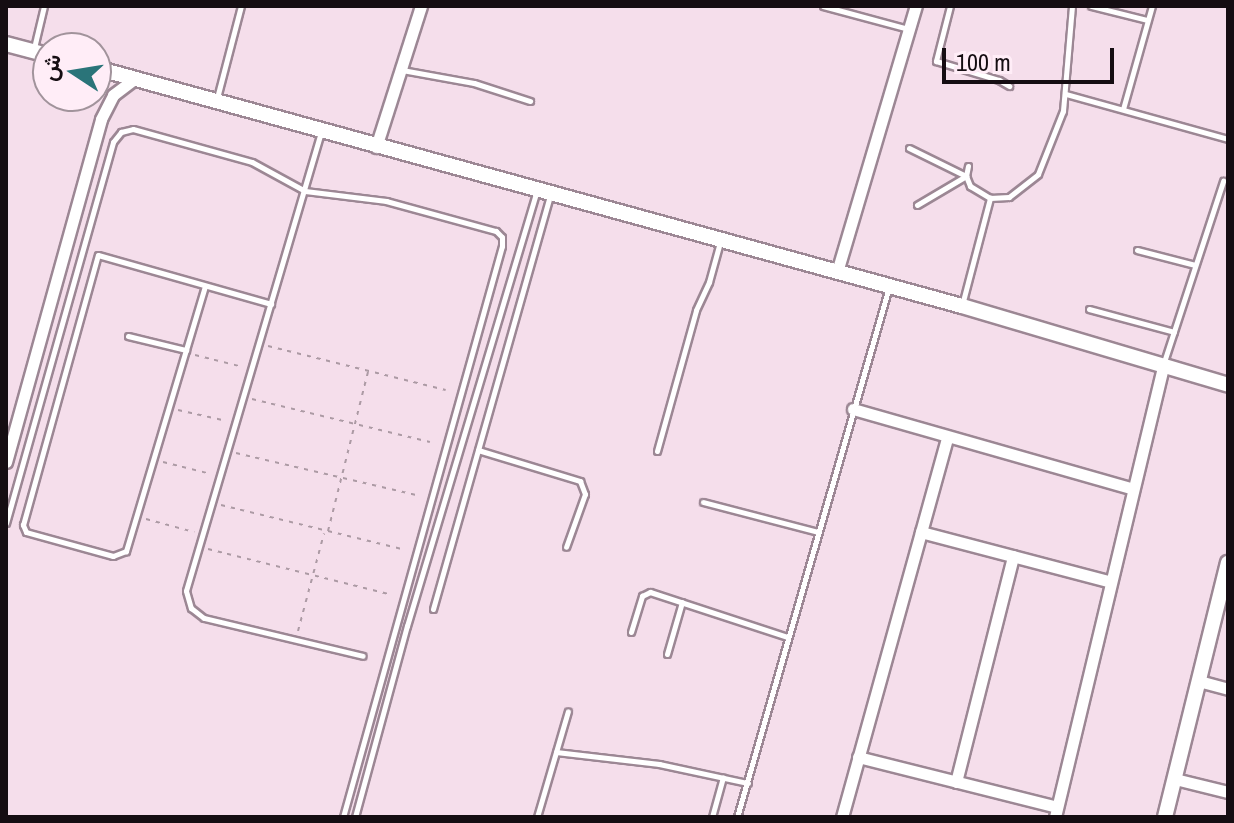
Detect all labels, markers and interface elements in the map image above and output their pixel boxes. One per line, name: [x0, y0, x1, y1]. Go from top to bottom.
north arrow: [32, 32, 112, 112]
scale bar: [946, 32, 1118, 82]
text: 100 m: [956, 46, 1011, 78]
text: ش: [33, 51, 68, 83]

